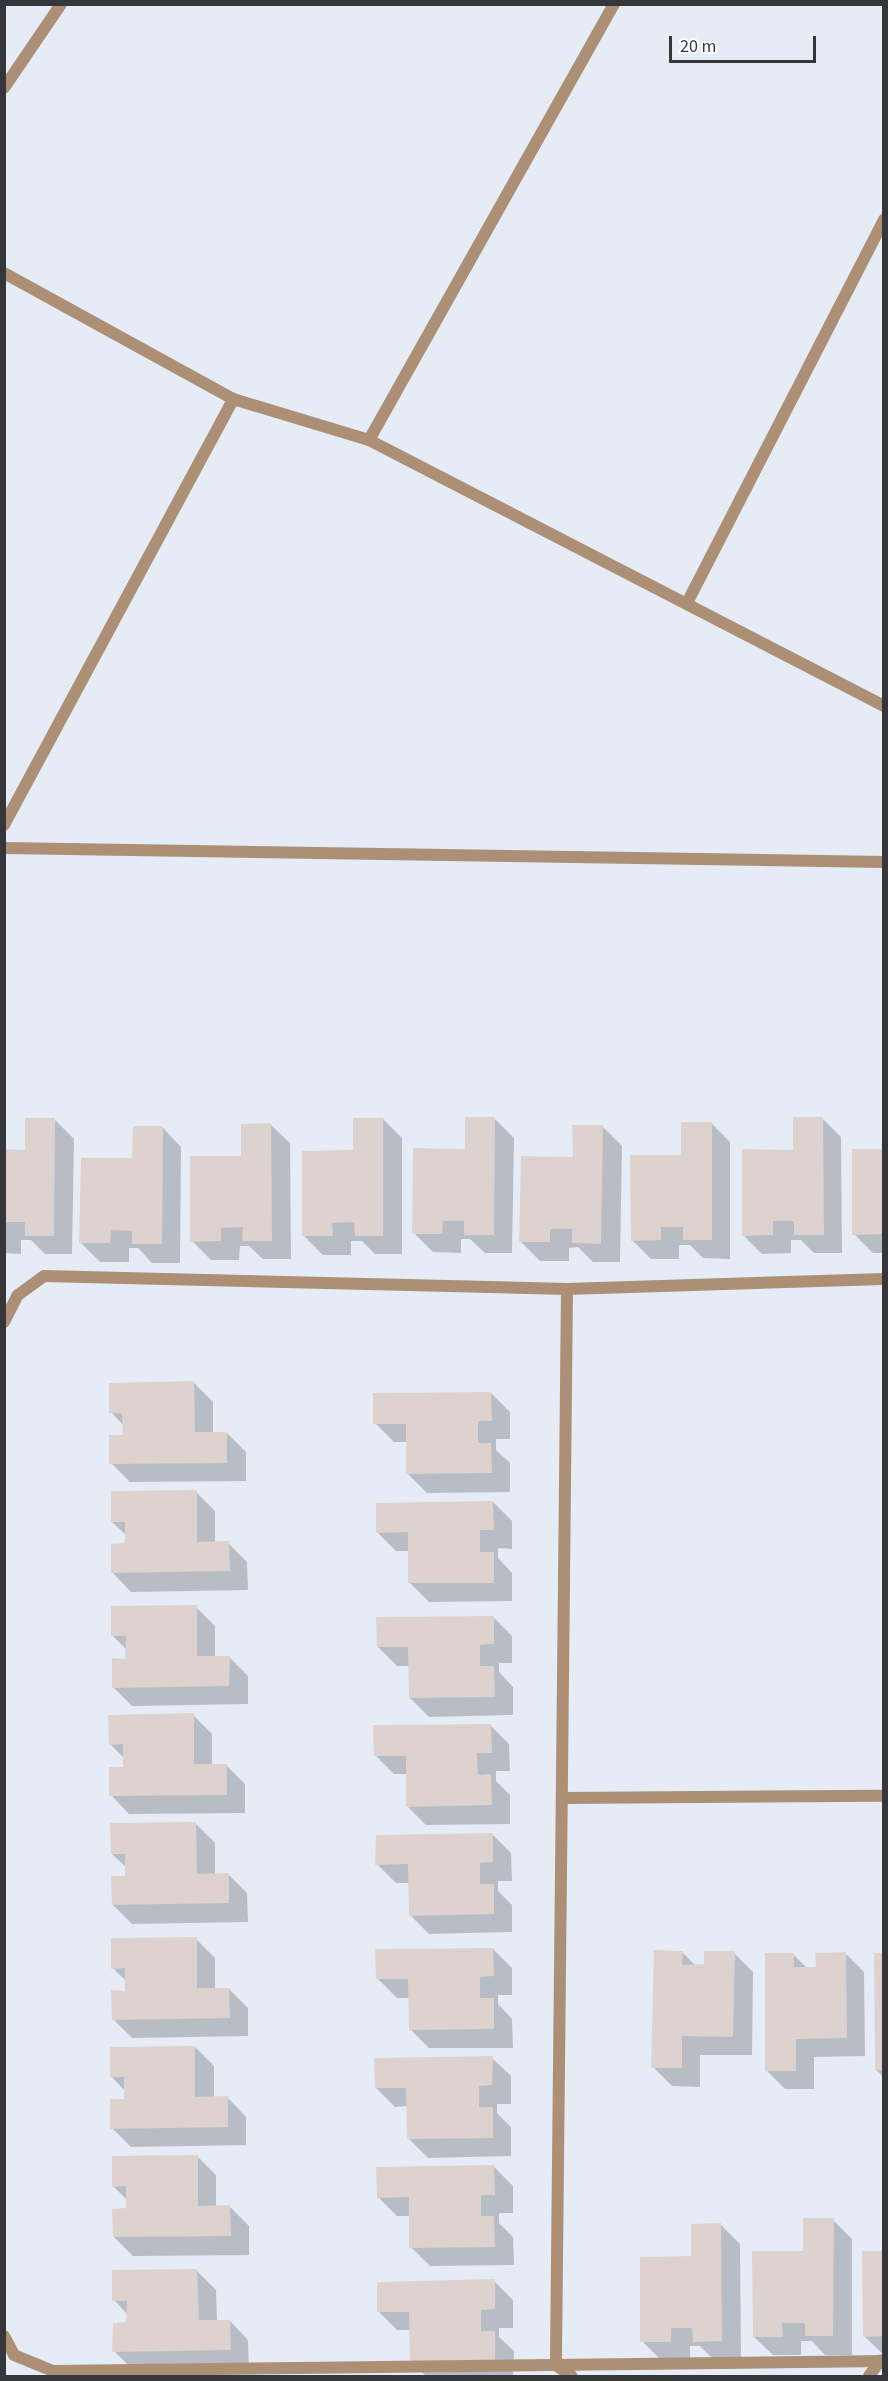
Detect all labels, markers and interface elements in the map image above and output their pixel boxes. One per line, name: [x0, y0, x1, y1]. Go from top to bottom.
scale bar: [672, 24, 819, 62]
text: 20 m: [680, 34, 716, 59]

